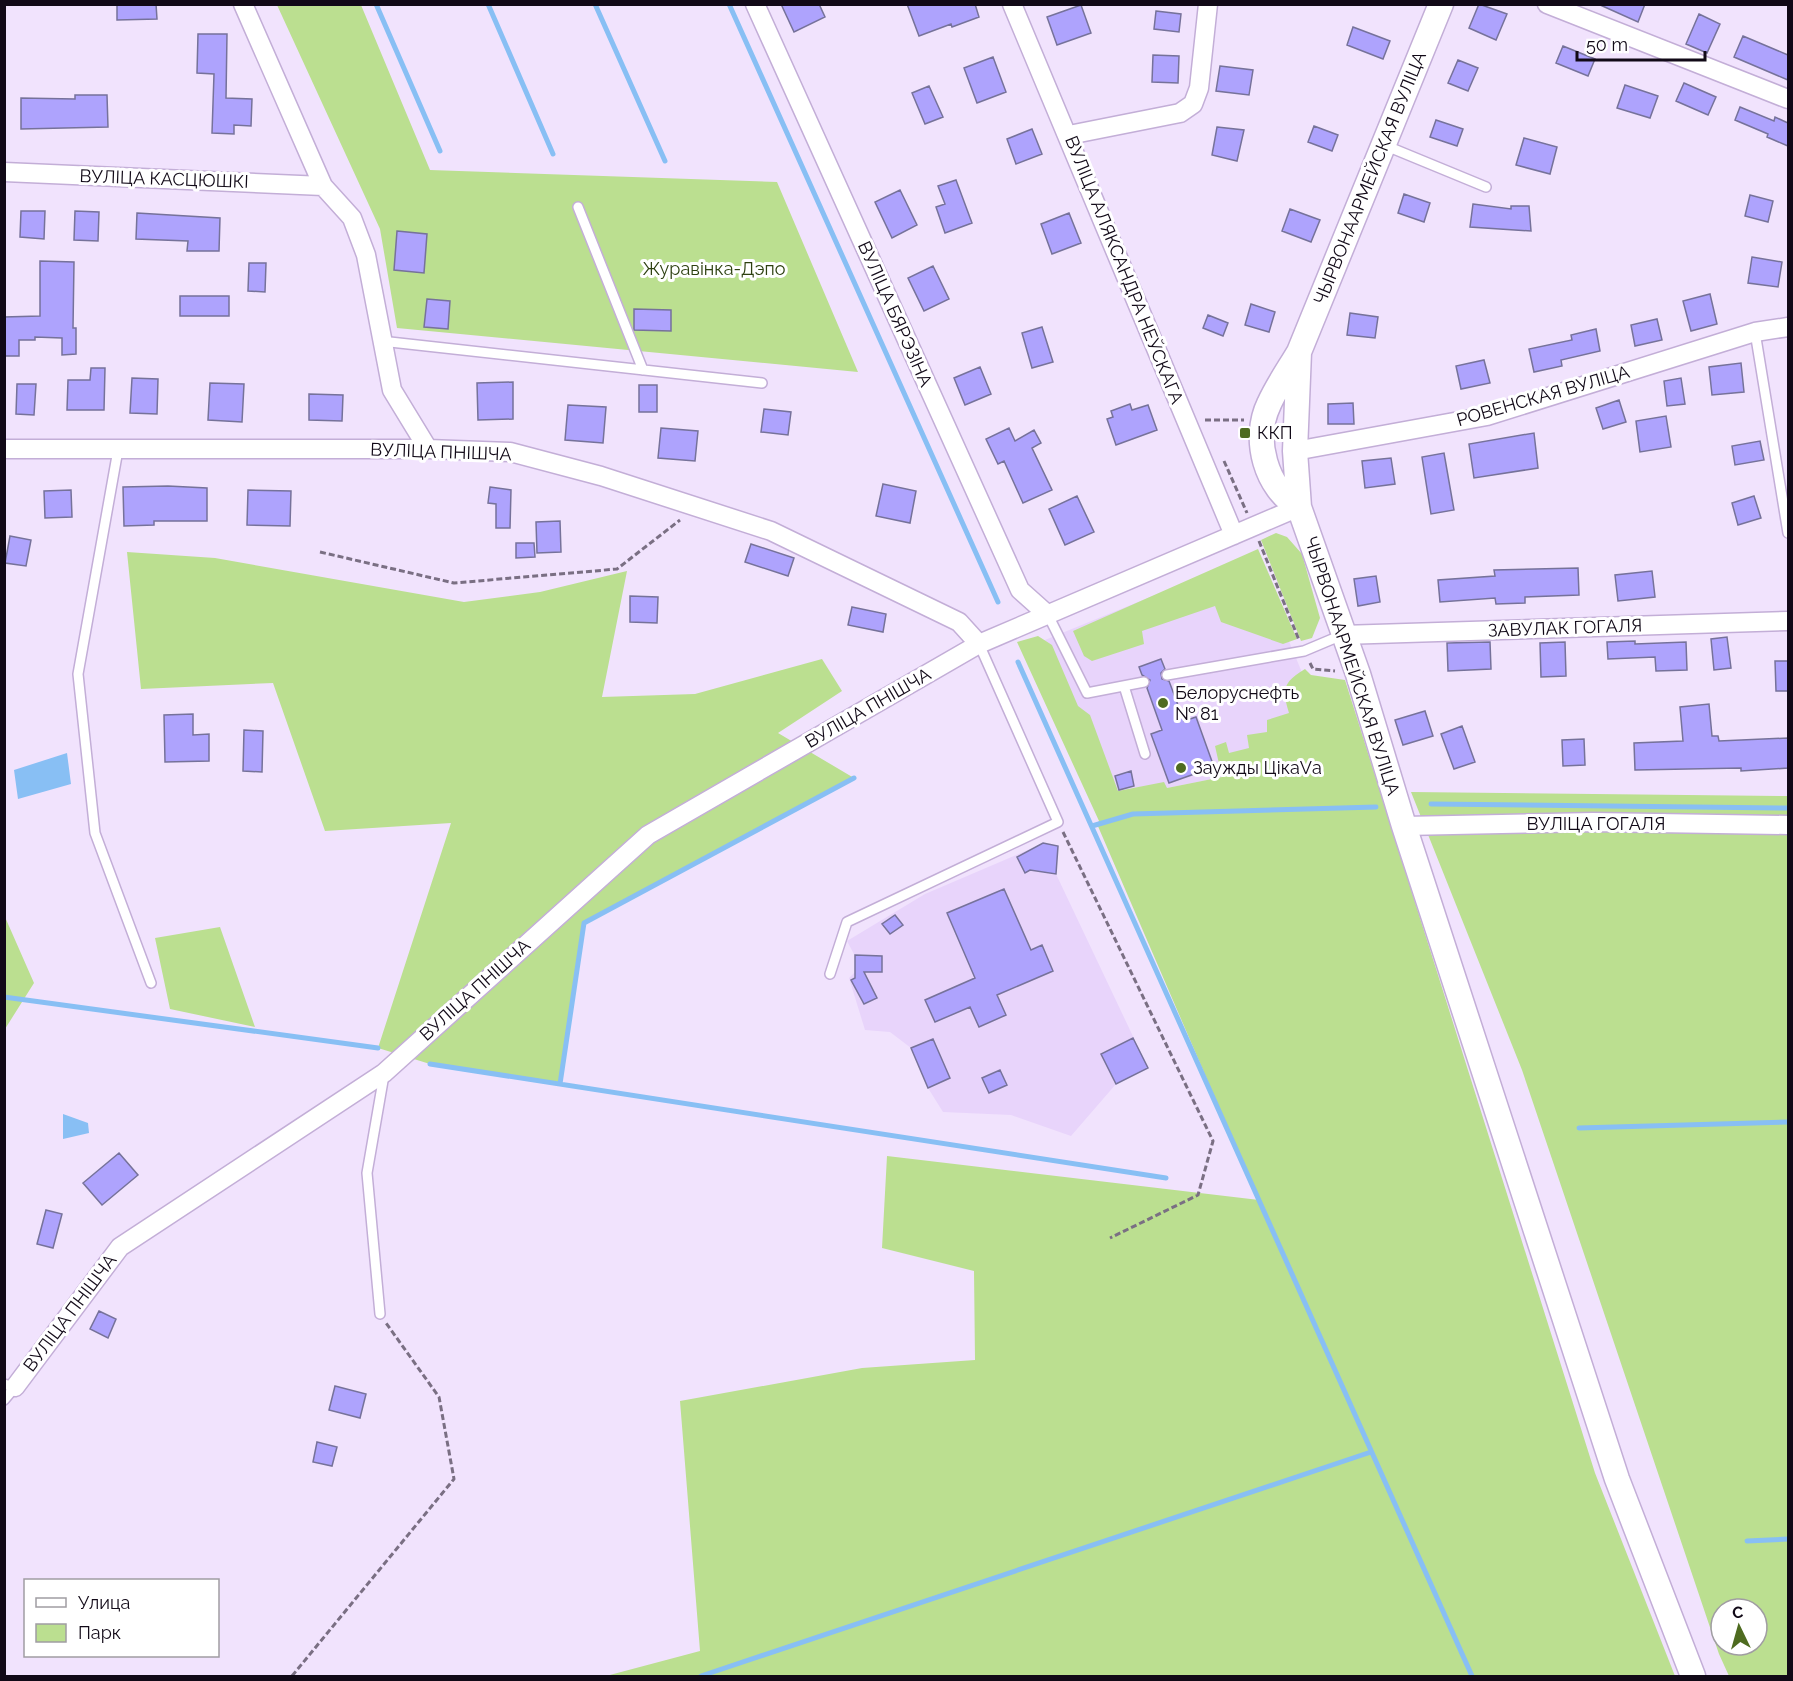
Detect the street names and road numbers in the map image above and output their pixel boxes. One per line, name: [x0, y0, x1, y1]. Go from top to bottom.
street label: ЧЫРВОНААРМЕЙСКАЯ ВУЛІЦА: [1309, 48, 1430, 307]
street label: ВУЛІЦА АЛЯКСАНДРА НЕЎСКАГА: [1061, 133, 1188, 407]
street label: ВУЛІЦА КАСЦЮШКІ: [79, 165, 249, 192]
street label: ВУЛІЦА БЯРЭЗІНА: [854, 238, 937, 390]
street label: РОВЕНСКАЯ ВУЛІЦА: [1454, 361, 1632, 430]
street label: ВУЛІЦА ПНІШЧА: [370, 439, 512, 464]
street label: ЧЫРВОНААРМЕЙСКАЯ ВУЛІЦА: [1301, 534, 1404, 798]
street label: ЗАВУЛАК ГОГАЛЯ: [1487, 614, 1643, 641]
street label: ВУЛІЦА ПНІШЧА: [801, 663, 934, 752]
street label: ВУЛІЦА ГОГАЛЯ: [1527, 813, 1665, 834]
street label: ВУЛІЦА ПНІШЧА: [415, 934, 534, 1045]
street label: ВУЛІЦА ПНІШЧА: [19, 1250, 121, 1376]

